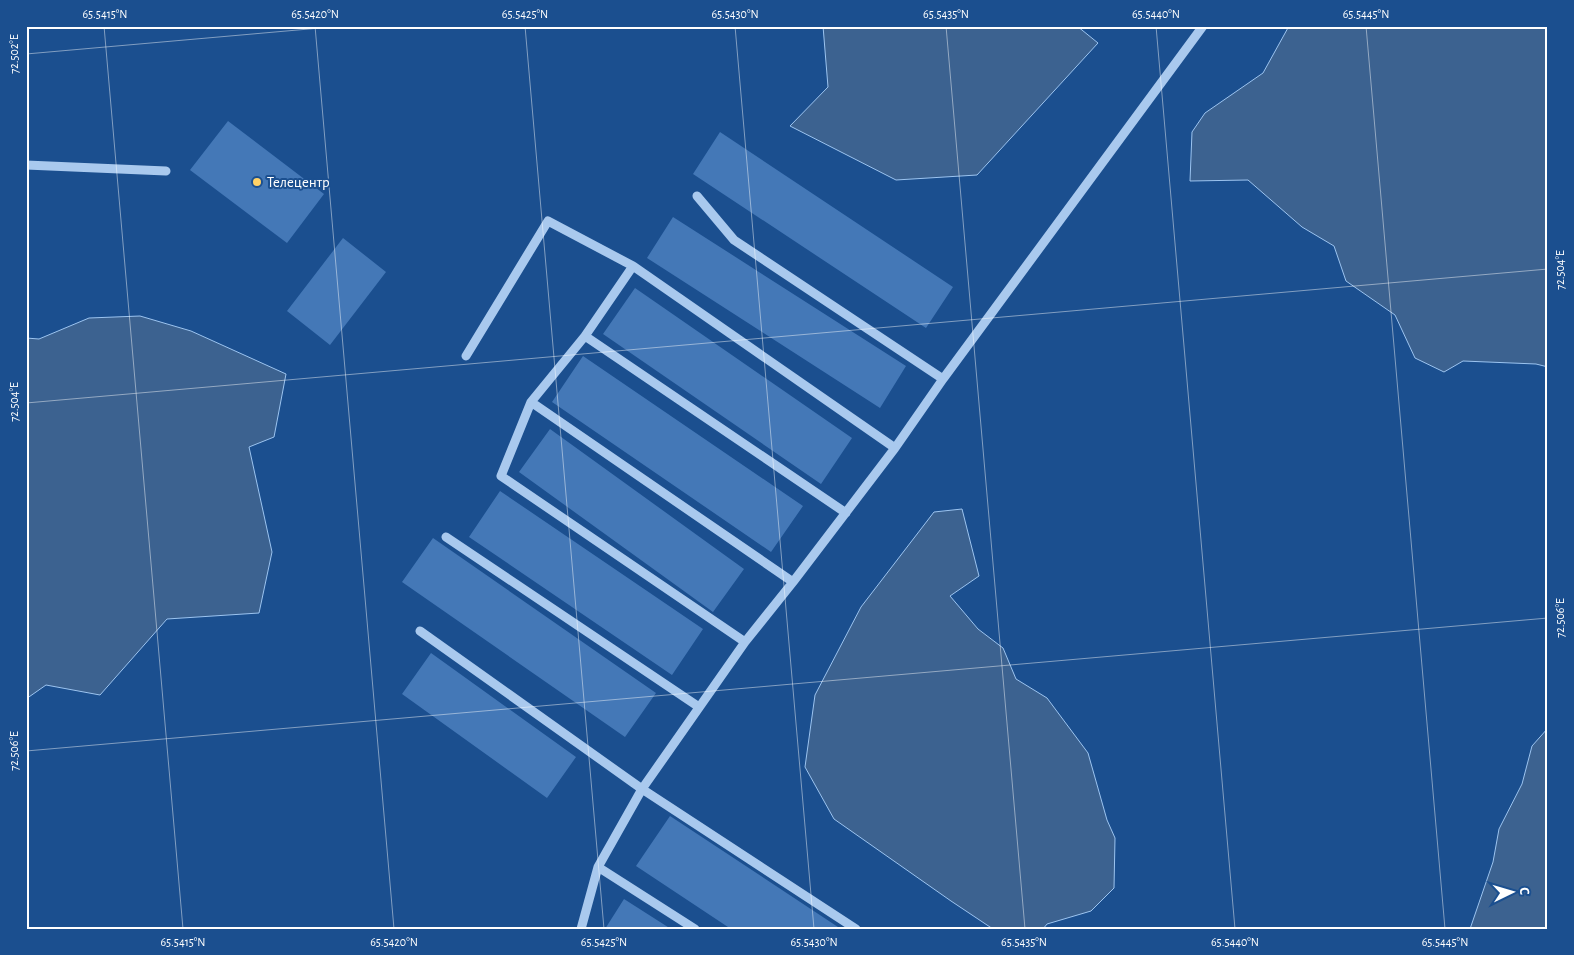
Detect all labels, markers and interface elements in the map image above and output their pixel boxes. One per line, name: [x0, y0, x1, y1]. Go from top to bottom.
text: 65.5415°N: [82, 8, 128, 20]
text: 65.5420°N: [291, 8, 339, 20]
text: 65.5425°N: [502, 8, 548, 20]
text: 65.5430°N: [711, 8, 759, 20]
text: 65.5435°N: [923, 8, 969, 20]
text: 65.5440°N: [1132, 8, 1180, 20]
text: 65.5445°N: [1343, 8, 1389, 20]
text: 72.502°E: [8, 34, 20, 74]
place label: Телецентр: [267, 175, 330, 190]
marker: Телецентр: [251, 176, 263, 188]
text: 72.504°E: [1554, 250, 1566, 290]
text: 72.504°E: [8, 382, 20, 422]
text: 72.506°E: [1554, 598, 1566, 638]
text: 72.506°E: [8, 731, 20, 771]
north arrow: [1486, 868, 1536, 918]
text: С: [1517, 886, 1531, 896]
text: 65.5415°N: [160, 936, 206, 948]
text: 65.5420°N: [370, 936, 418, 948]
text: 65.5425°N: [581, 936, 627, 948]
text: 65.5430°N: [790, 936, 838, 948]
text: 65.5435°N: [1001, 936, 1047, 948]
text: 65.5440°N: [1211, 936, 1259, 948]
text: 65.5445°N: [1422, 936, 1468, 948]

